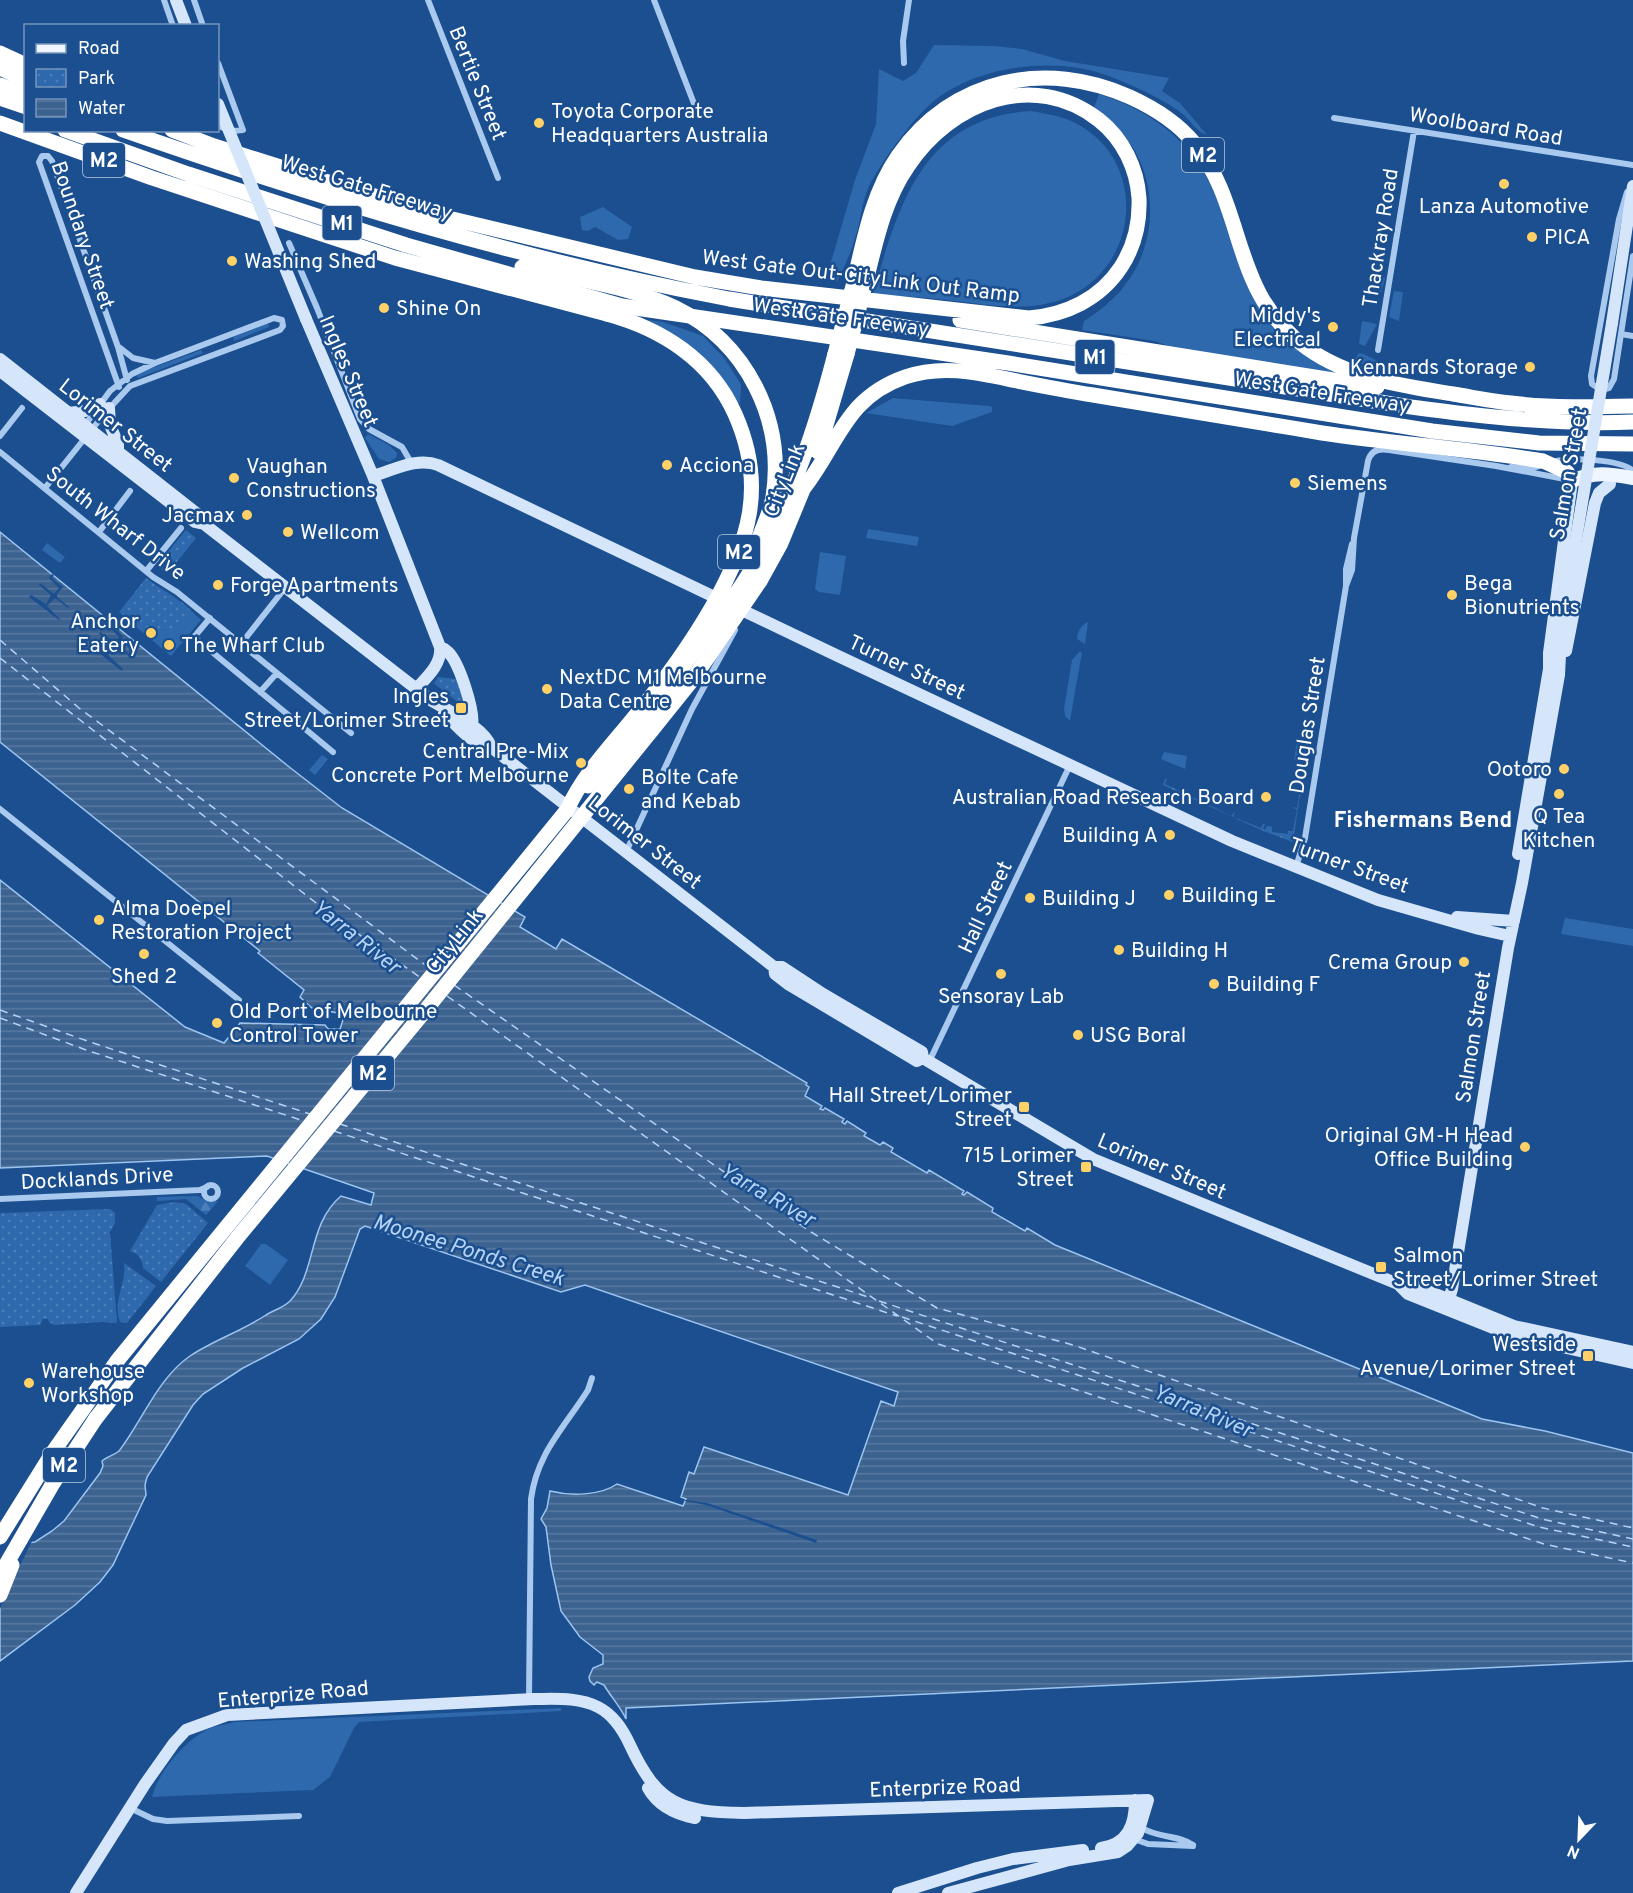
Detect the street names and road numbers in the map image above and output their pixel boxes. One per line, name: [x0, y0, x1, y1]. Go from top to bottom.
street label: Bertie Street: [441, 22, 512, 145]
street label: Woolboard Road: [1407, 102, 1564, 153]
road number: M2: [1182, 138, 1224, 172]
road number: M2: [83, 143, 125, 177]
street label: West Gate Freeway: [278, 150, 455, 227]
street label: Boundary Street: [44, 158, 120, 313]
street label: Thackray Road: [1357, 167, 1406, 310]
road number: M1: [322, 206, 362, 240]
street label: West Gate Out-CityLink Out Ramp: [700, 245, 1021, 310]
street label: West Gate Freeway: [751, 293, 931, 344]
street label: Ingles Street: [312, 312, 383, 432]
road number: M1: [1076, 340, 1114, 374]
street label: West Gate Freeway: [1232, 366, 1412, 421]
street label: Lorimer Street: [53, 373, 177, 479]
street label: Salmon Street: [1545, 406, 1594, 542]
street label: CityLink: [758, 440, 812, 522]
street label: South Wharf Drive: [40, 461, 191, 587]
road number: M2: [718, 535, 760, 569]
street label: Turner Street: [844, 629, 969, 707]
street label: Douglas Street: [1284, 655, 1333, 796]
street label: Lorimer Street: [582, 790, 706, 896]
street label: Turner Street: [1285, 832, 1412, 901]
street label: Hall Street: [953, 857, 1019, 958]
street label: CityLink: [420, 903, 490, 981]
street label: Salmon Street: [1451, 969, 1498, 1105]
road number: M2: [352, 1056, 394, 1090]
street label: Lorimer Street: [1093, 1128, 1230, 1207]
street label: Docklands Drive: [20, 1162, 174, 1197]
road number: M2: [43, 1448, 85, 1482]
street label: Enterprize Road: [216, 1675, 370, 1716]
street label: Enterprize Road: [869, 1772, 1021, 1805]

